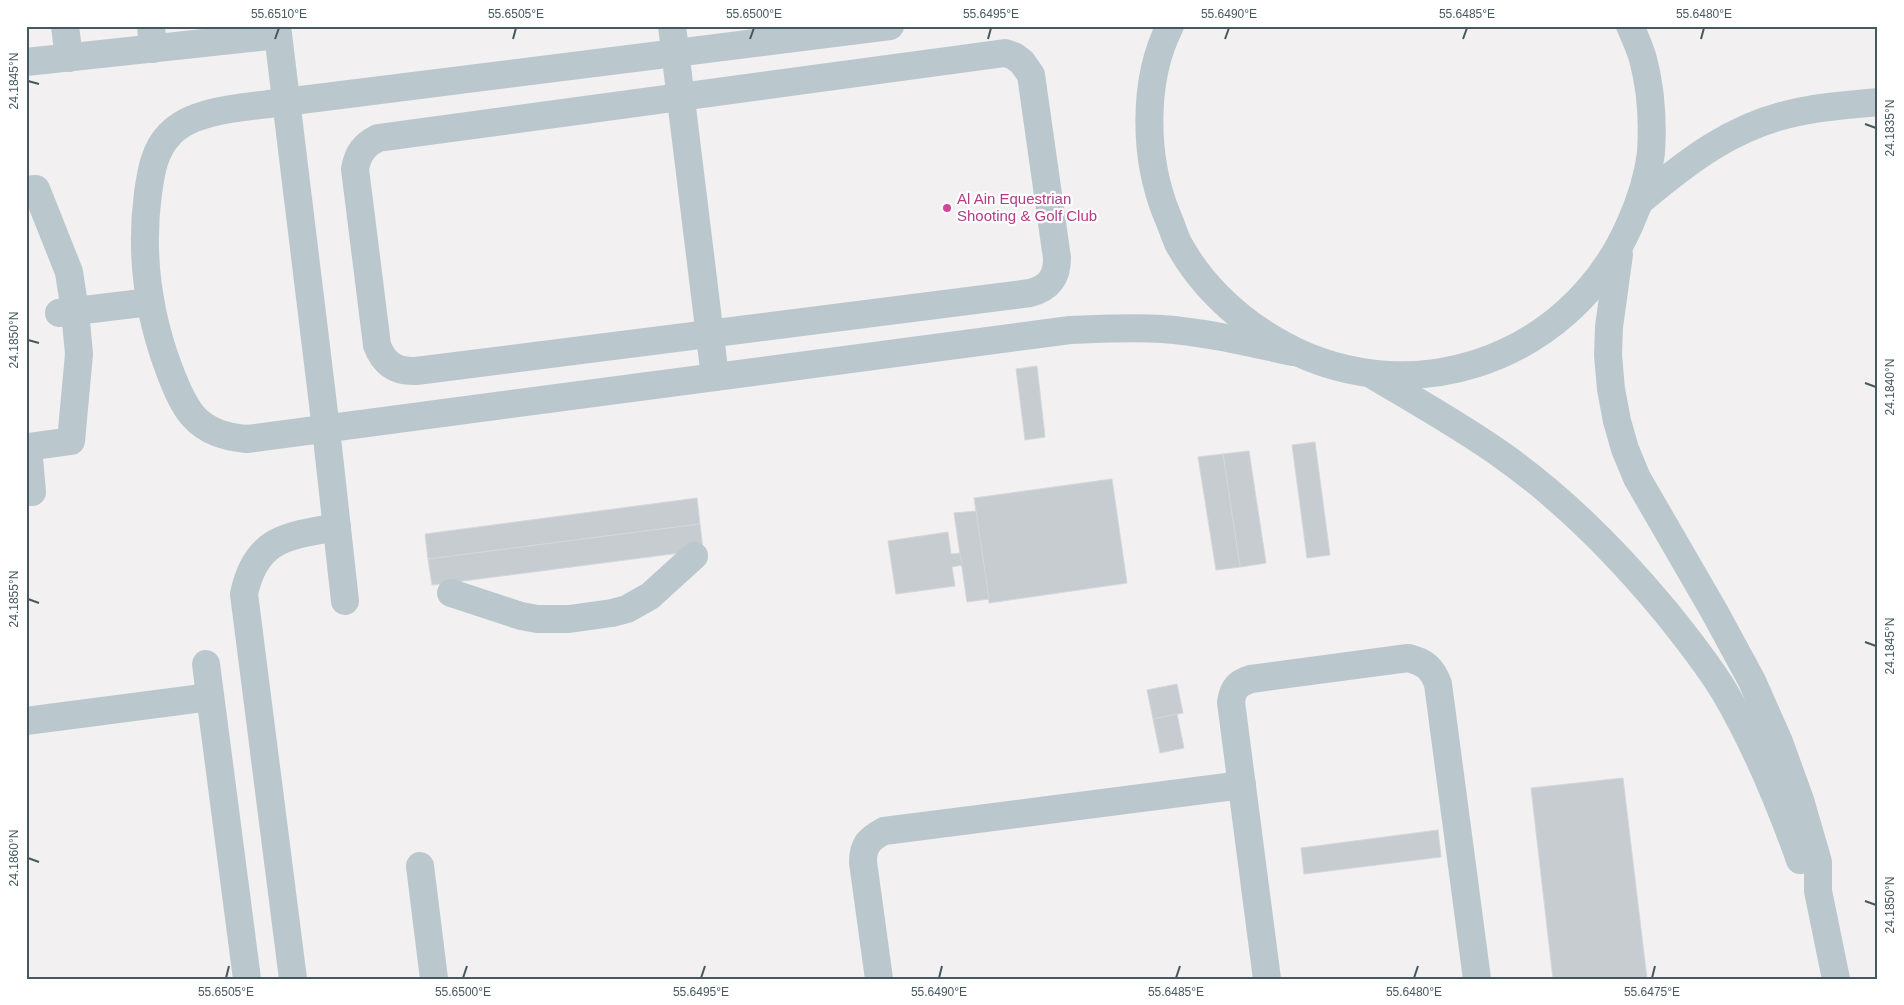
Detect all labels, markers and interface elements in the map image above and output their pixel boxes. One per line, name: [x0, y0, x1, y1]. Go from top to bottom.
text: 55.6510°E: [251, 7, 307, 21]
text: 55.6505°E: [488, 7, 544, 21]
text: 55.6500°E: [726, 7, 782, 21]
text: 55.6495°E: [963, 7, 1019, 21]
text: 55.6490°E: [1201, 7, 1257, 21]
text: 55.6485°E: [1439, 7, 1495, 21]
text: 55.6480°E: [1676, 7, 1732, 21]
text: 24.1845°N: [7, 53, 21, 109]
text: 24.1835°N: [1883, 100, 1897, 156]
place label: Al Ain Equestrian Shooting & Golf Club: [957, 190, 1097, 224]
marker: Al Ain Equestrian Shooting & Golf Club: [941, 202, 953, 214]
text: 24.1850°N: [7, 312, 21, 368]
text: 24.1840°N: [1883, 359, 1897, 415]
text: 24.1855°N: [7, 571, 21, 627]
text: 24.1845°N: [1883, 618, 1897, 674]
text: 24.1860°N: [7, 830, 21, 886]
text: 24.1850°N: [1883, 877, 1897, 933]
text: 55.6505°E: [198, 985, 254, 999]
text: 55.6500°E: [435, 985, 491, 999]
text: 55.6495°E: [673, 985, 729, 999]
text: 55.6490°E: [911, 985, 967, 999]
text: 55.6485°E: [1148, 985, 1204, 999]
text: 55.6480°E: [1386, 985, 1442, 999]
text: 55.6475°E: [1624, 985, 1680, 999]

